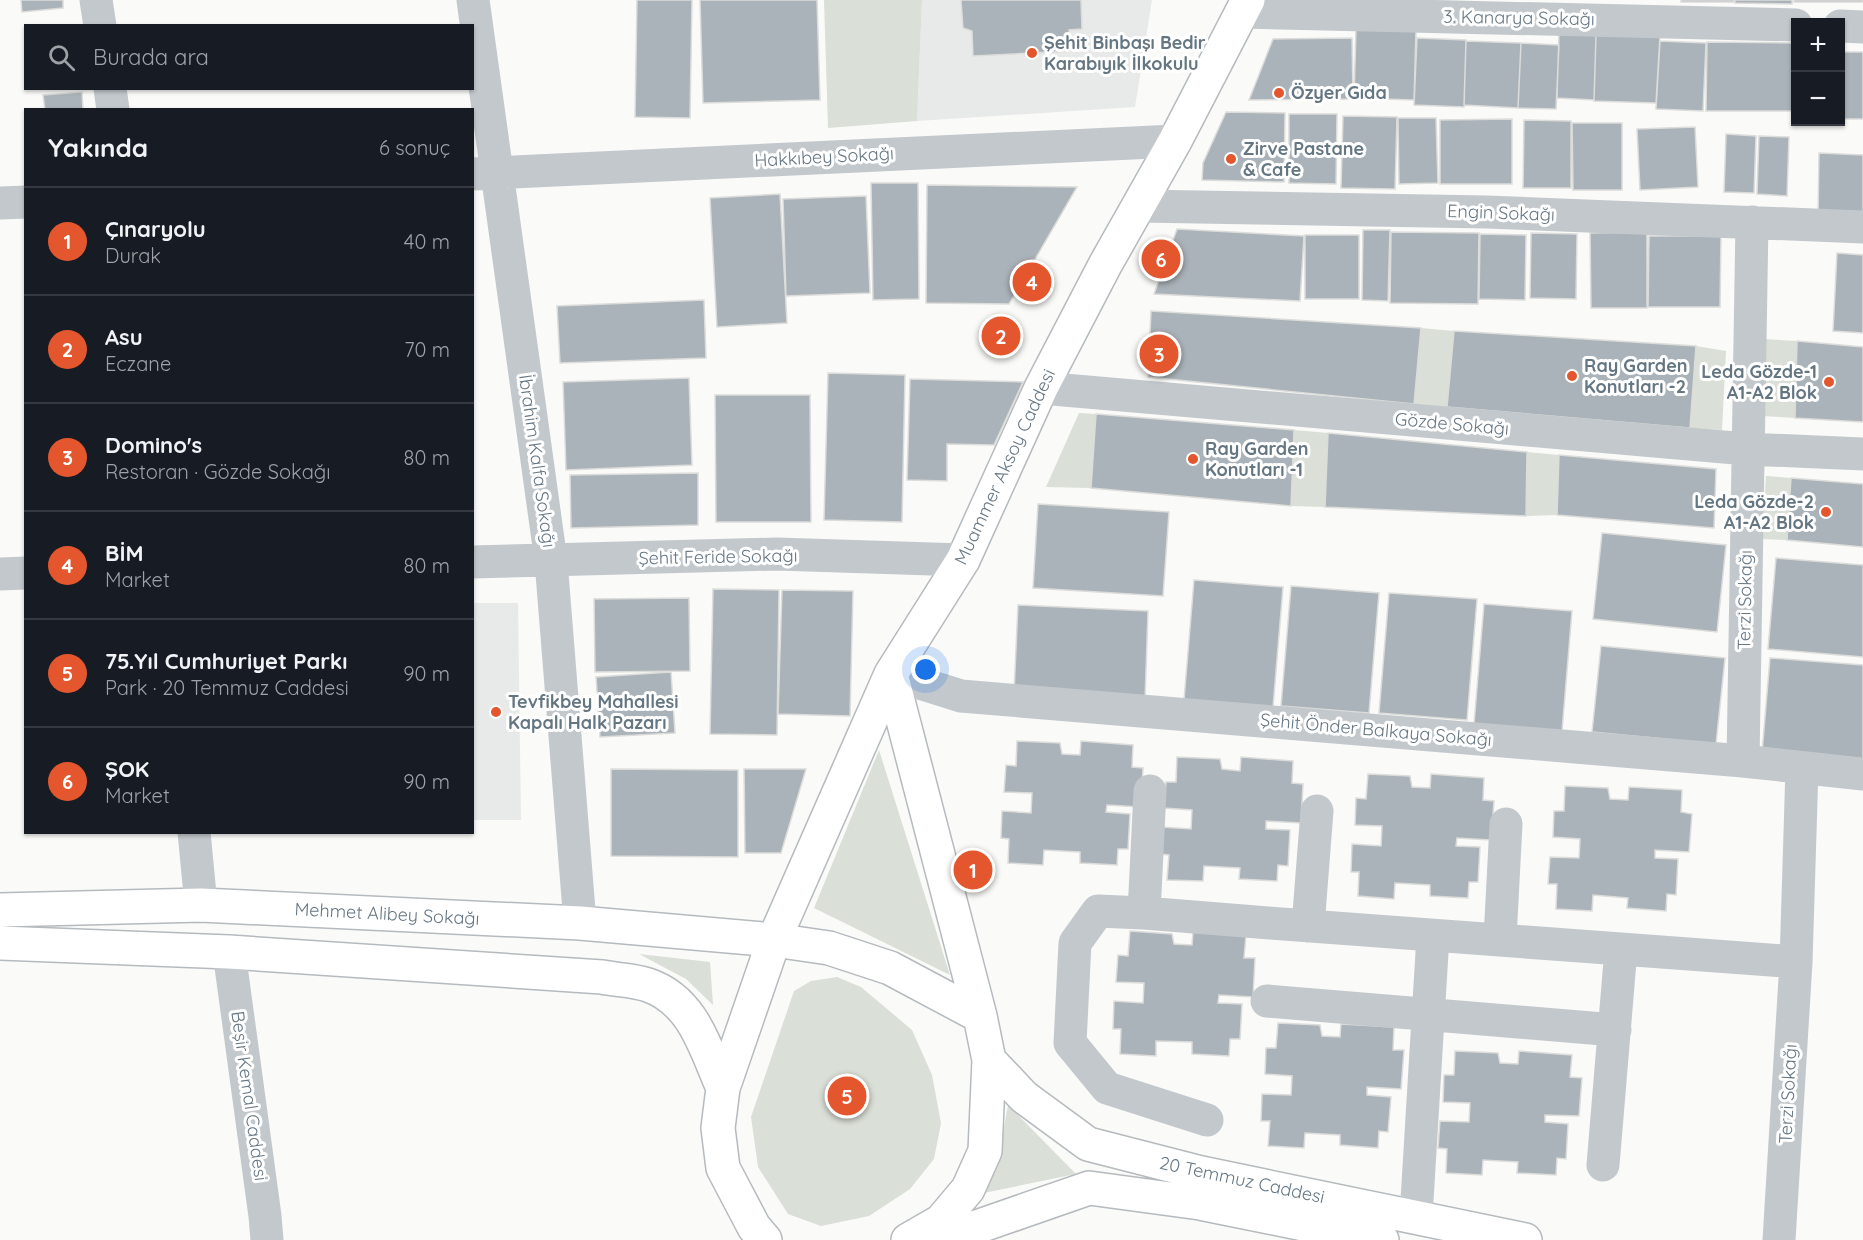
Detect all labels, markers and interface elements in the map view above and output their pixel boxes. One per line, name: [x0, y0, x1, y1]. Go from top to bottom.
street label: 3. Kanarya Sokağı: [1443, 5, 1595, 30]
map controls: [1791, 18, 1845, 126]
button: +: [1791, 18, 1845, 72]
search box: [24, 24, 474, 90]
place label: Şehit Binbaşı Bedir Karabıyık İlkokulu: [1044, 31, 1206, 75]
icon: search: [45, 41, 78, 74]
text: Burada ara: [93, 43, 209, 71]
marker: Şehit Binbaşı Bedir Karabıyık İlkokulu: [1025, 46, 1039, 60]
button: −: [1791, 72, 1845, 126]
place label: Özyer Gıda: [1291, 81, 1387, 104]
marker: Özyer Gıda: [1272, 86, 1286, 100]
text: Yakında: [48, 131, 148, 164]
text: 6 sonuç: [379, 135, 450, 160]
place label: Zirve Pastane & Cafe: [1243, 137, 1364, 181]
street label: Hakkıbey Sokağı: [754, 141, 894, 172]
marker: Zirve Pastane & Cafe: [1224, 152, 1238, 166]
street label: Engin Sokağı: [1447, 199, 1555, 226]
text: Çınaryolu: [105, 215, 206, 243]
text: 1: [64, 229, 71, 254]
text: 40 m: [404, 229, 450, 254]
pin: 6: [1142, 236, 1180, 282]
text: Durak: [105, 243, 161, 268]
pin: 4: [1012, 260, 1052, 304]
pin: 2: [982, 314, 1020, 358]
text: Asu: [105, 323, 143, 351]
pin: 3: [1140, 332, 1178, 376]
text: 2: [62, 337, 73, 362]
text: 70 m: [404, 337, 450, 362]
text: Eczane: [105, 351, 171, 376]
place label: Ray Garden Konutları -2: [1584, 354, 1688, 398]
place label: Leda Gözde-1 A1-A2 Blok: [1701, 360, 1817, 404]
street label: Muammer Aksoy Caddesi: [949, 365, 1060, 568]
marker: Ray Garden Konutları -2: [1565, 369, 1579, 383]
street label: İbrahim Kalfa Sokağı: [514, 373, 561, 549]
marker: Leda Gözde-1 A1-A2 Blok: [1822, 375, 1836, 389]
street label: Gözde Sokağı: [1394, 407, 1510, 440]
text: Domino's: [105, 431, 202, 459]
place label: Ray Garden Konutları -1: [1205, 437, 1309, 481]
text: 3: [62, 445, 73, 470]
text: 80 m: [404, 445, 450, 470]
marker: Ray Garden Konutları -1: [1186, 452, 1200, 466]
text: Restoran · Gözde Sokağı: [105, 459, 331, 484]
place label: Leda Gözde-2 A1-A2 Blok: [1694, 490, 1814, 534]
marker: Leda Gözde-2 A1-A2 Blok: [1819, 505, 1833, 519]
text: BİM: [105, 539, 143, 567]
street label: Şehit Feride Sokağı: [638, 544, 798, 569]
street label: Terzi Sokağı: [1732, 550, 1757, 650]
text: 4: [62, 553, 73, 578]
text: 80 m: [404, 553, 450, 578]
text: Market: [105, 567, 170, 592]
text: 75.Yıl Cumhuriyet Parkı: [105, 647, 347, 675]
your location: [911, 655, 940, 684]
text: 5: [62, 661, 73, 686]
text: 90 m: [403, 661, 450, 686]
text: Park · 20 Temmuz Caddesi: [105, 675, 349, 700]
place label: Tevfikbey Mahallesi Kapalı Halk Pazarı: [508, 690, 678, 734]
marker: Tevfikbey Mahallesi Kapalı Halk Pazarı: [489, 705, 503, 719]
street label: Şehit Önder Balkaya Sokağı: [1259, 708, 1493, 751]
text: ŞOK: [105, 755, 149, 783]
text: 6: [62, 769, 73, 794]
text: 90 m: [403, 769, 450, 794]
text: Market: [105, 783, 170, 808]
pin: 1: [954, 848, 992, 892]
street label: Mehmet Alibey Sokağı: [294, 897, 480, 930]
street label: Beşir Kemal Caddesi: [226, 1010, 273, 1182]
street label: Terzi Sokağı: [1773, 1044, 1802, 1144]
pin: 5: [828, 1074, 866, 1118]
street label: 20 Temmuz Caddesi: [1158, 1151, 1327, 1208]

